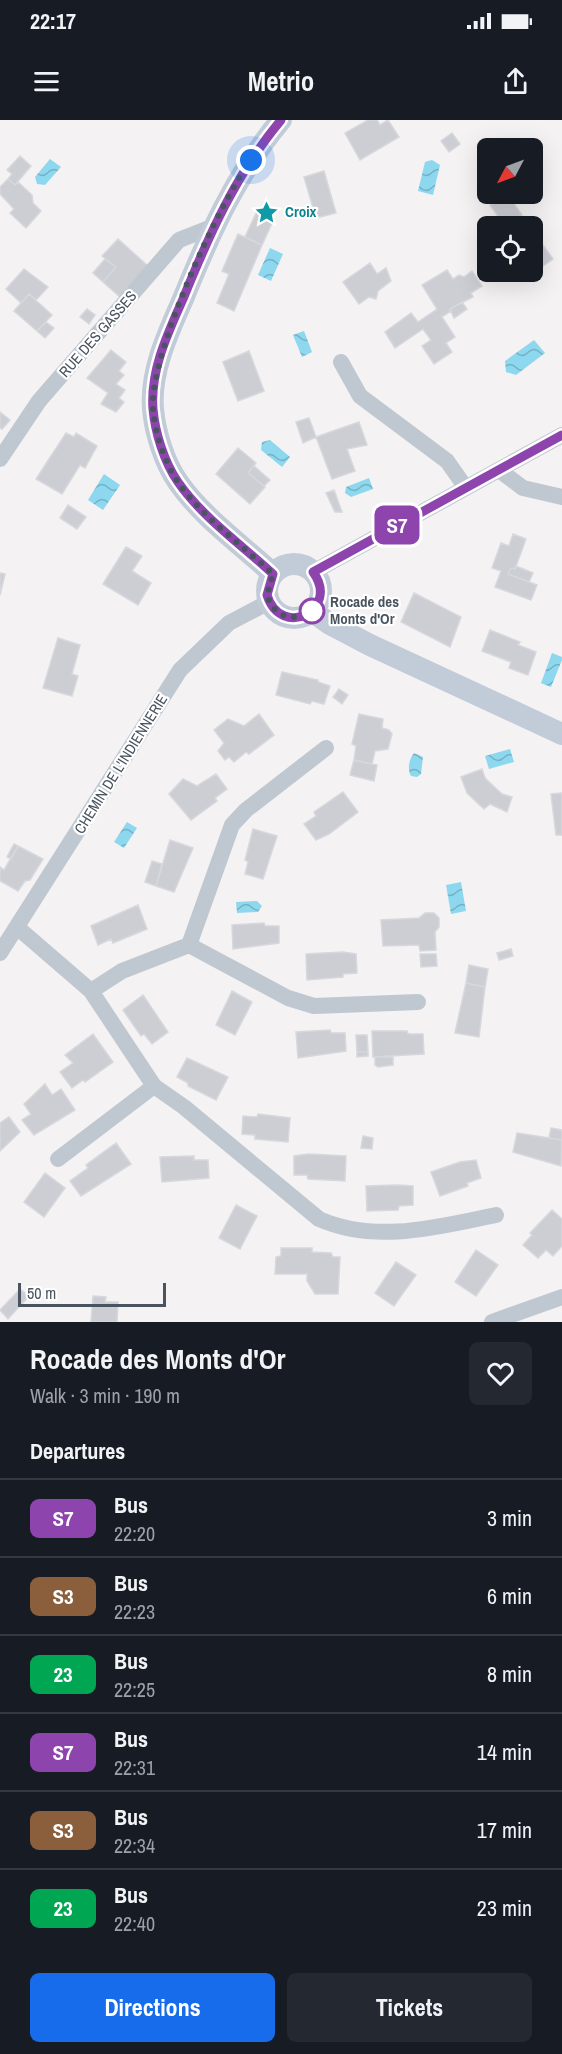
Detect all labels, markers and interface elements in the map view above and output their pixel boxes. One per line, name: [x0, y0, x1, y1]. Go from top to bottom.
text: 22:17: [30, 6, 76, 36]
text: Metrio: [248, 63, 314, 99]
icon: menu: [30, 65, 63, 98]
icon: share: [499, 65, 532, 98]
north arrow: [477, 138, 543, 204]
map controls: [477, 138, 543, 282]
your location: [236, 145, 266, 175]
place icon: Croix: [254, 199, 280, 225]
place label: Croix: [285, 201, 317, 222]
button: locate: [477, 216, 543, 282]
street label: RUE DES GASSES: [54, 286, 141, 382]
line badge: S7: [370, 506, 424, 544]
text: S7: [386, 511, 408, 540]
place label: Rocade des Monts d'Or: [330, 591, 399, 629]
marker: Rocade des Monts d'Or: [299, 598, 325, 624]
street label: CHEMIN DE L'INDIENNERIE: [69, 690, 172, 838]
scale bar: [18, 1280, 166, 1308]
text: 50 m: [27, 1282, 56, 1304]
text: Rocade des Monts d'Or: [30, 1340, 286, 1378]
button: heart: [469, 1342, 532, 1405]
text: Walk · 3 min · 190 m: [30, 1382, 180, 1409]
text: Departures: [30, 1436, 125, 1466]
text: Bus: [114, 1490, 148, 1520]
text: 3 min: [487, 1503, 532, 1533]
text: S7: [52, 1504, 74, 1533]
text: 22:20: [114, 1520, 155, 1547]
text: Bus: [114, 1568, 148, 1598]
text: 6 min: [487, 1581, 532, 1611]
text: S3: [52, 1582, 74, 1611]
text: 22:23: [114, 1598, 155, 1625]
text: Bus: [114, 1646, 148, 1676]
text: 8 min: [487, 1659, 532, 1689]
text: 23: [53, 1660, 73, 1689]
text: 22:25: [114, 1676, 155, 1703]
text: Bus: [114, 1724, 148, 1754]
text: 14 min: [477, 1737, 532, 1767]
text: S7: [52, 1738, 74, 1767]
text: 22:31: [114, 1754, 155, 1781]
text: Bus: [114, 1802, 148, 1832]
text: 17 min: [477, 1815, 532, 1845]
text: S3: [52, 1816, 74, 1845]
text: 22:34: [114, 1832, 155, 1859]
text: Bus: [114, 1880, 148, 1910]
text: 23 min: [477, 1893, 532, 1923]
text: 23: [53, 1894, 73, 1923]
text: 22:40: [114, 1910, 155, 1937]
button: Directions: [30, 1973, 275, 2042]
button: Tickets: [287, 1973, 532, 2042]

